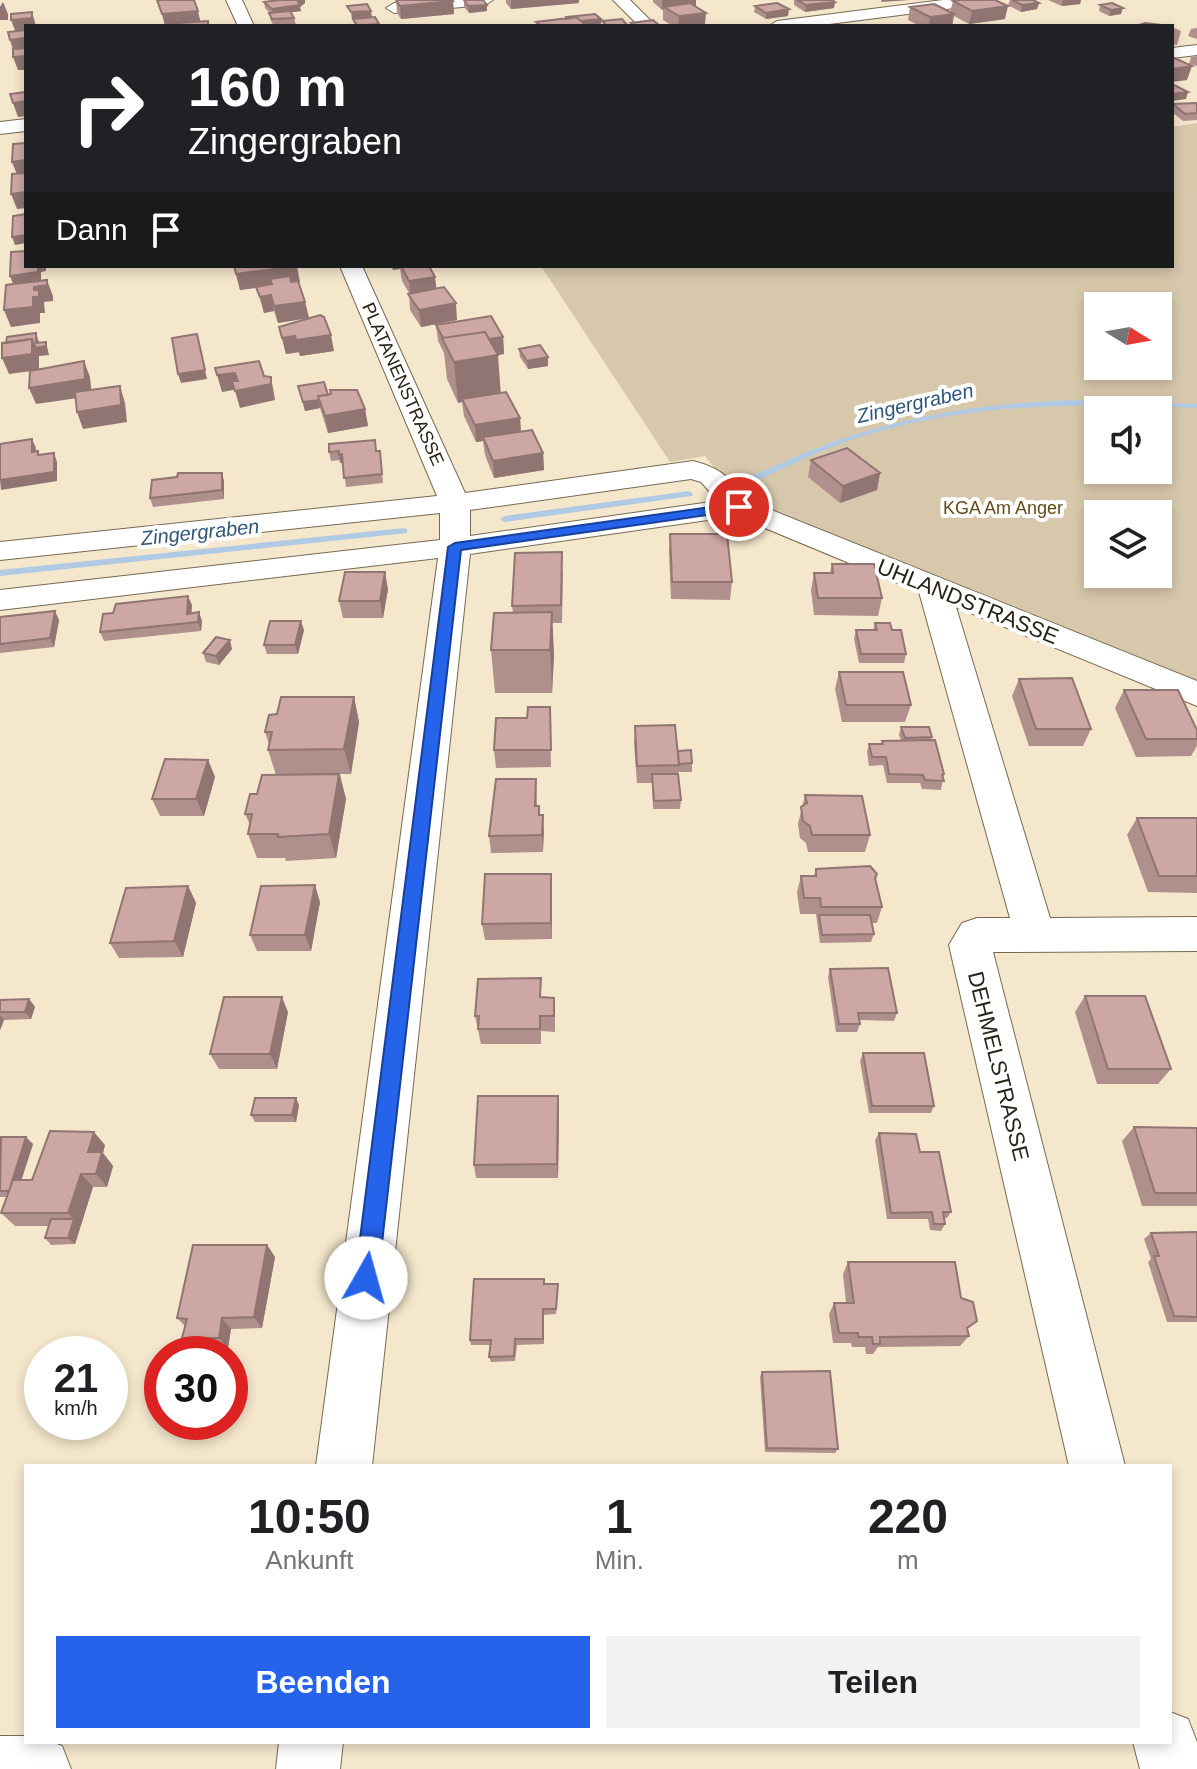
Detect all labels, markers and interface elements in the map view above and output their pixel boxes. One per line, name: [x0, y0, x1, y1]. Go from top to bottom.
text: 160 m: [188, 55, 347, 118]
icon: right: [56, 56, 160, 160]
text: Zingergraben: [188, 121, 402, 162]
icon: arrive: [144, 208, 188, 252]
text: Dann: [56, 213, 128, 246]
north arrow: [1084, 292, 1172, 380]
map controls: [1084, 292, 1172, 588]
street label: PLATANENSTRASSE: [358, 299, 448, 469]
water label: Zingergraben: [854, 379, 975, 427]
button: sound: [1084, 396, 1172, 484]
pin: [705, 473, 773, 541]
icon: arrive: [717, 485, 761, 529]
park label: KGA Am Anger: [943, 498, 1063, 518]
button: layers: [1084, 500, 1172, 588]
water label: Zingergraben: [139, 515, 260, 549]
street label: UHLANDSTRASSE: [874, 554, 1062, 649]
street label: DEHMELSTRASSE: [963, 969, 1034, 1163]
position arrow: [324, 1236, 408, 1320]
speed limit sign: 30: [144, 1336, 248, 1440]
text: 21: [54, 1356, 98, 1400]
text: km/h: [54, 1397, 98, 1419]
text: 10:50: [248, 1490, 371, 1543]
text: 1: [606, 1490, 633, 1543]
text: 220: [868, 1490, 948, 1543]
text: Ankunft: [265, 1545, 353, 1575]
text: Min.: [595, 1545, 644, 1575]
text: m: [897, 1545, 919, 1575]
button: Beenden: [56, 1636, 590, 1728]
button: Teilen: [606, 1636, 1140, 1728]

